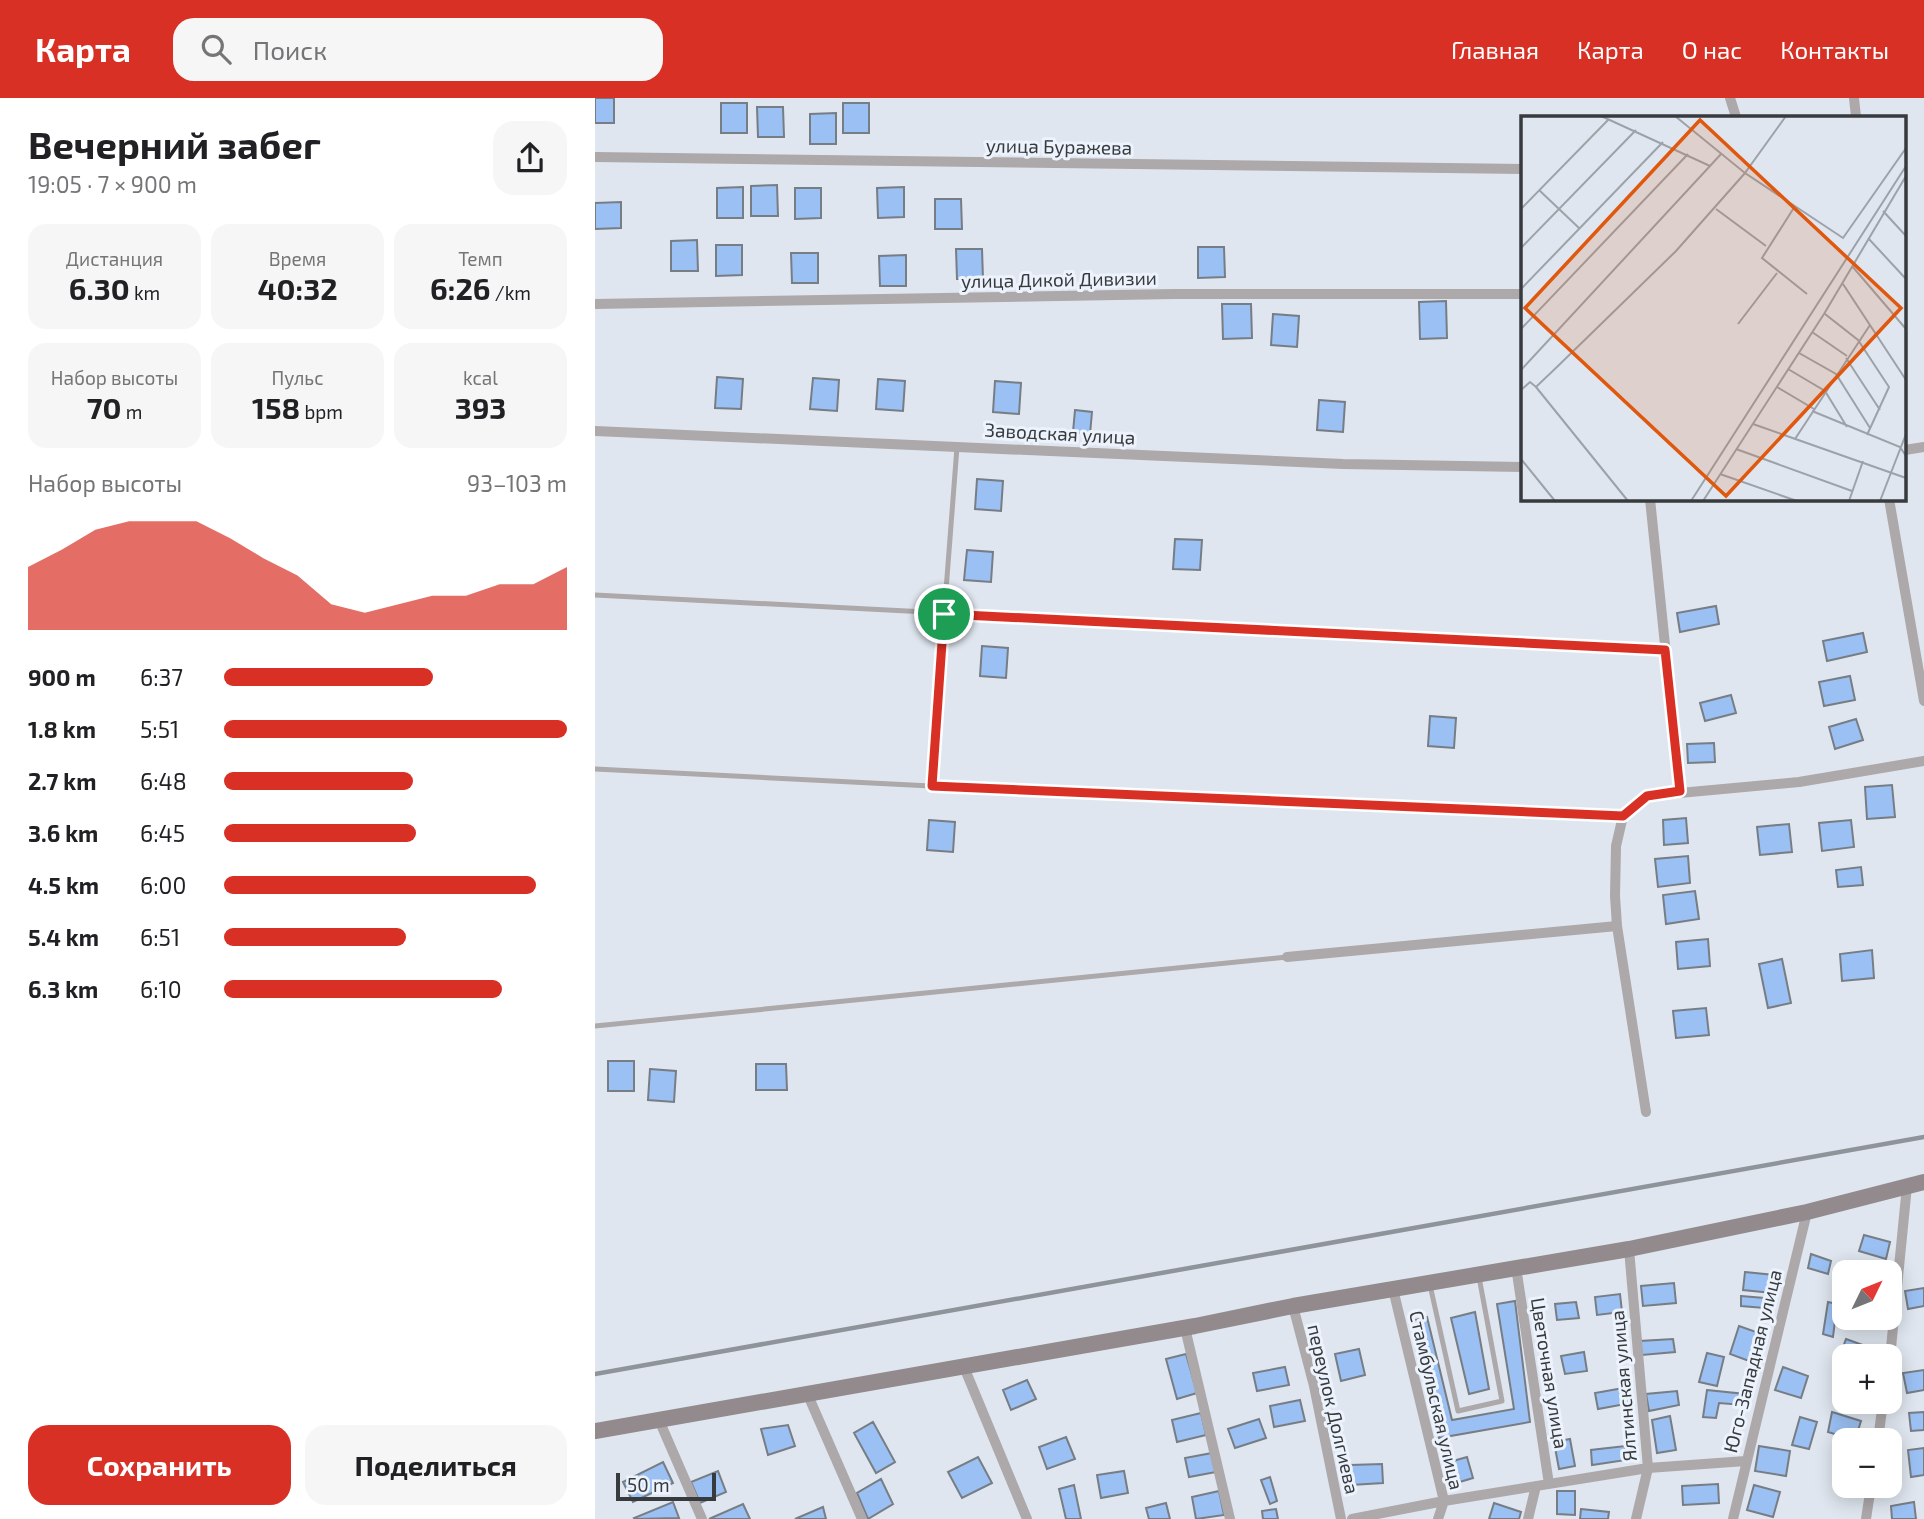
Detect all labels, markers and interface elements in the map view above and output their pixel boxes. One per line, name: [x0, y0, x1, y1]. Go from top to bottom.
search box: [173, 18, 663, 81]
text: Карта: [35, 29, 131, 69]
icon: search: [197, 30, 235, 68]
text: Поиск: [253, 34, 327, 65]
text: Главная: [1451, 35, 1539, 64]
text: Карта: [1577, 35, 1644, 64]
text: О нас: [1682, 35, 1742, 64]
text: Контакты: [1780, 35, 1889, 64]
inset map: [1521, 116, 1906, 500]
text: Вечерний забег: [28, 121, 321, 167]
button: share: [493, 121, 567, 195]
street label: улица Буражева: [986, 133, 1132, 160]
text: 19:05 · 7 × 900 m: [28, 170, 197, 198]
text: Дистанция: [66, 247, 163, 270]
text: Время: [269, 247, 326, 270]
text: Темп: [458, 247, 503, 270]
street label: улица Дикой Дивизии: [961, 266, 1157, 293]
text: 6.30: [69, 270, 130, 306]
text: 40:32: [257, 270, 338, 306]
text: 6:26: [430, 270, 491, 306]
text: km: [130, 281, 160, 304]
text: /km: [491, 281, 531, 304]
text: Набор высоты: [51, 366, 178, 389]
text: Пульс: [271, 366, 324, 389]
text: kcal: [463, 366, 498, 389]
text: 70: [87, 389, 121, 425]
text: 158: [252, 389, 300, 425]
text: 393: [455, 389, 506, 425]
text: m: [121, 400, 142, 423]
text: bpm: [300, 400, 343, 423]
street label: Заводская улица: [984, 418, 1136, 449]
text: Набор высоты: [28, 469, 182, 497]
text: 93–103 m: [467, 469, 567, 497]
pin: [914, 584, 974, 644]
icon: arrive: [925, 595, 963, 633]
text: 900 m: [28, 663, 96, 691]
text: 6:37: [140, 663, 183, 691]
text: 1.8 km: [28, 715, 96, 743]
text: 5:51: [140, 715, 179, 743]
text: 2.7 km: [28, 767, 96, 795]
text: 6:48: [140, 767, 187, 795]
text: 3.6 km: [28, 819, 98, 847]
text: 6:45: [140, 819, 185, 847]
text: 4.5 km: [28, 871, 99, 899]
text: 6:00: [140, 871, 186, 899]
text: 5.4 km: [28, 923, 99, 951]
text: 6:51: [140, 923, 180, 951]
text: 6.3 km: [28, 975, 98, 1003]
text: 6:10: [140, 975, 182, 1003]
north arrow: [1832, 1260, 1902, 1330]
map controls: [1832, 1260, 1902, 1498]
street label: Юго-Западная улица: [1718, 1267, 1787, 1455]
street label: Цветочная улица: [1526, 1296, 1573, 1450]
street label: Стамбульская улица: [1404, 1308, 1469, 1492]
street label: Ялтинская улица: [1605, 1309, 1642, 1462]
street label: переулок Долгиева: [1302, 1322, 1365, 1496]
button: +: [1832, 1344, 1902, 1414]
button: Сохранить: [28, 1425, 291, 1505]
button: Поделиться: [305, 1425, 567, 1505]
button: −: [1832, 1428, 1902, 1498]
scale bar: [616, 1470, 716, 1502]
text: 50 m: [627, 1473, 670, 1496]

